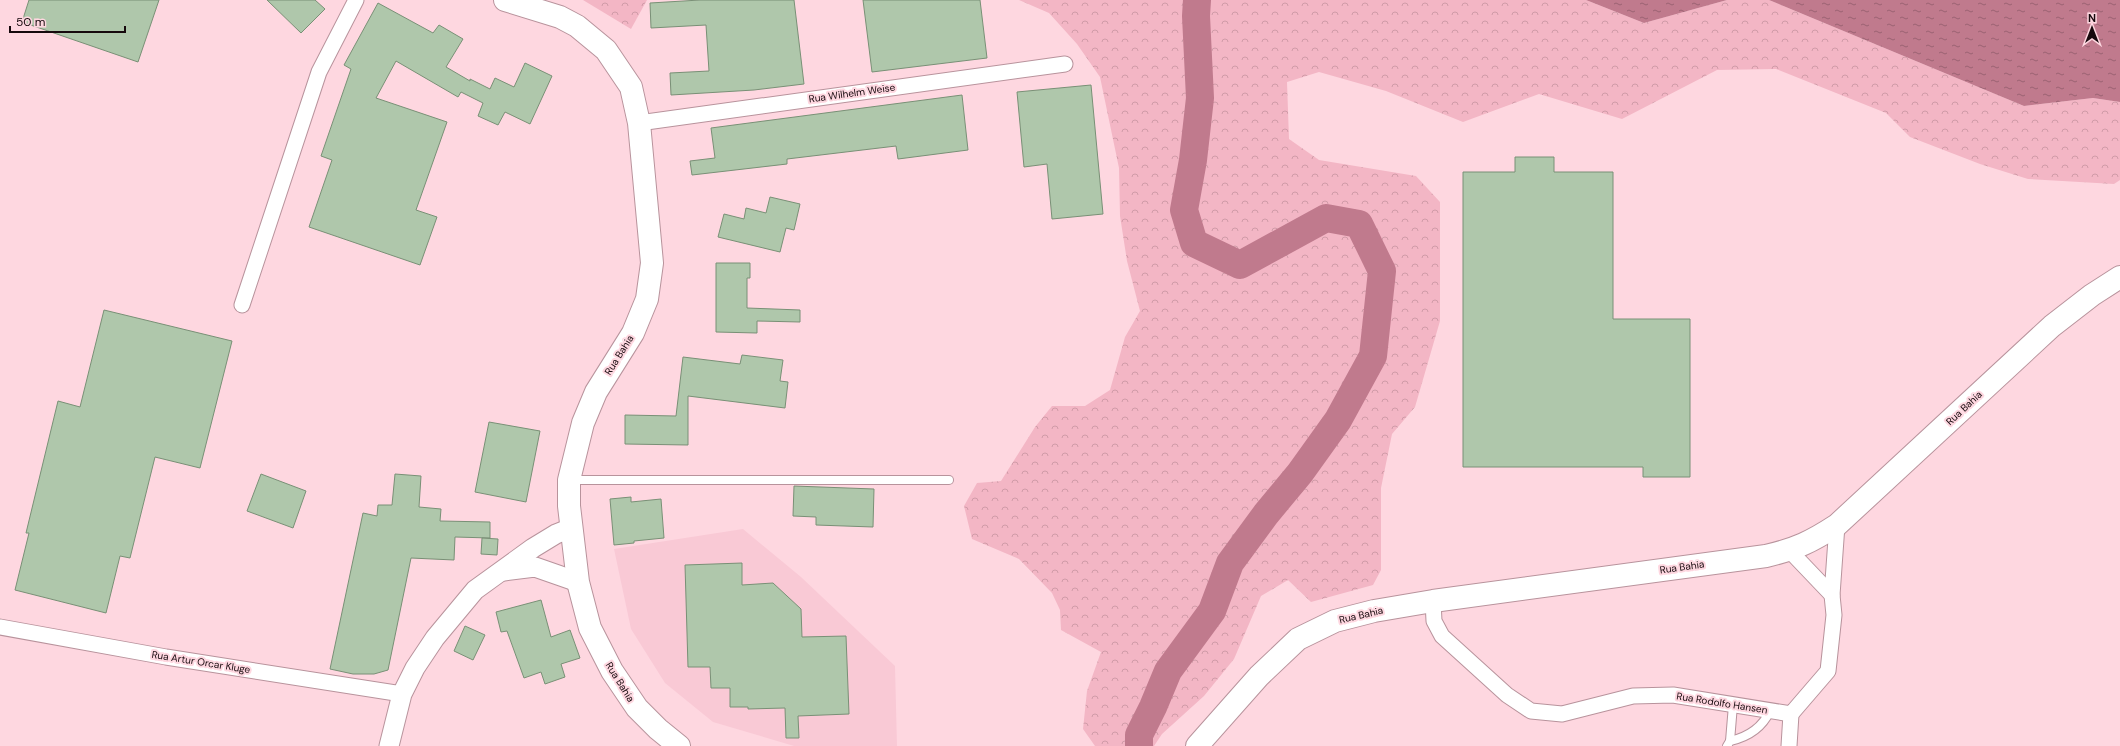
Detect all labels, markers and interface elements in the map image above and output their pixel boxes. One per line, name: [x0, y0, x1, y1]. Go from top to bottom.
scale bar: [10, 8, 125, 34]
north arrow: [2072, 8, 2112, 48]
text: N: [2088, 11, 2096, 25]
text: 50 m: [16, 14, 45, 30]
street label: Rua Wilhelm Weise: [808, 80, 896, 106]
street label: Rua Bahia: [602, 333, 636, 377]
street label: Rua Bahia: [1943, 388, 1985, 428]
street label: Rua Bahia: [1659, 557, 1705, 577]
street label: Rua Bahia: [1338, 604, 1384, 626]
street label: Rua Artur Orcar Kluge: [151, 648, 252, 676]
street label: Rua Bahia: [603, 660, 637, 704]
street label: Rua Rodolfo Hansen: [1676, 689, 1769, 717]

